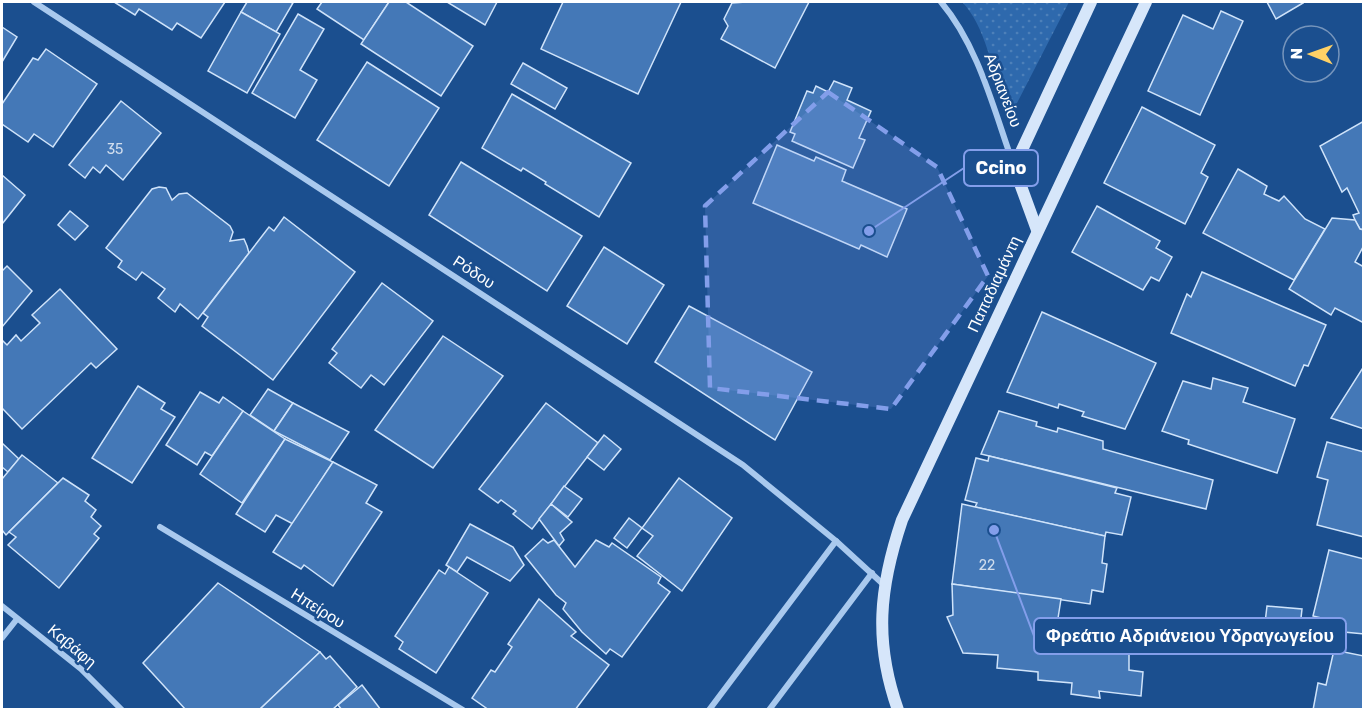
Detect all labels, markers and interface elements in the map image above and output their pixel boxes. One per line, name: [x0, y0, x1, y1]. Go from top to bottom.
north arrow: [1281, 24, 1341, 84]
text: N: [1287, 48, 1306, 60]
street label: Αδριανείου: [980, 50, 1026, 130]
house number: 35: [107, 141, 123, 158]
callout: Ccino: [964, 150, 1038, 186]
text: Ccino: [976, 157, 1026, 179]
street label: Παπαδιαμάντη: [963, 233, 1025, 335]
street label: Ρόδου: [449, 251, 499, 293]
house number: 22: [979, 557, 995, 574]
street label: Ηπείρου: [288, 584, 348, 632]
callout: Φρεάτιο Αδριάνειου Υδραγωγείου: [1034, 618, 1346, 654]
street label: Καβάφη: [44, 620, 100, 672]
text: Φρεάτιο Αδριάνειου Υδραγωγείου: [1046, 625, 1334, 647]

